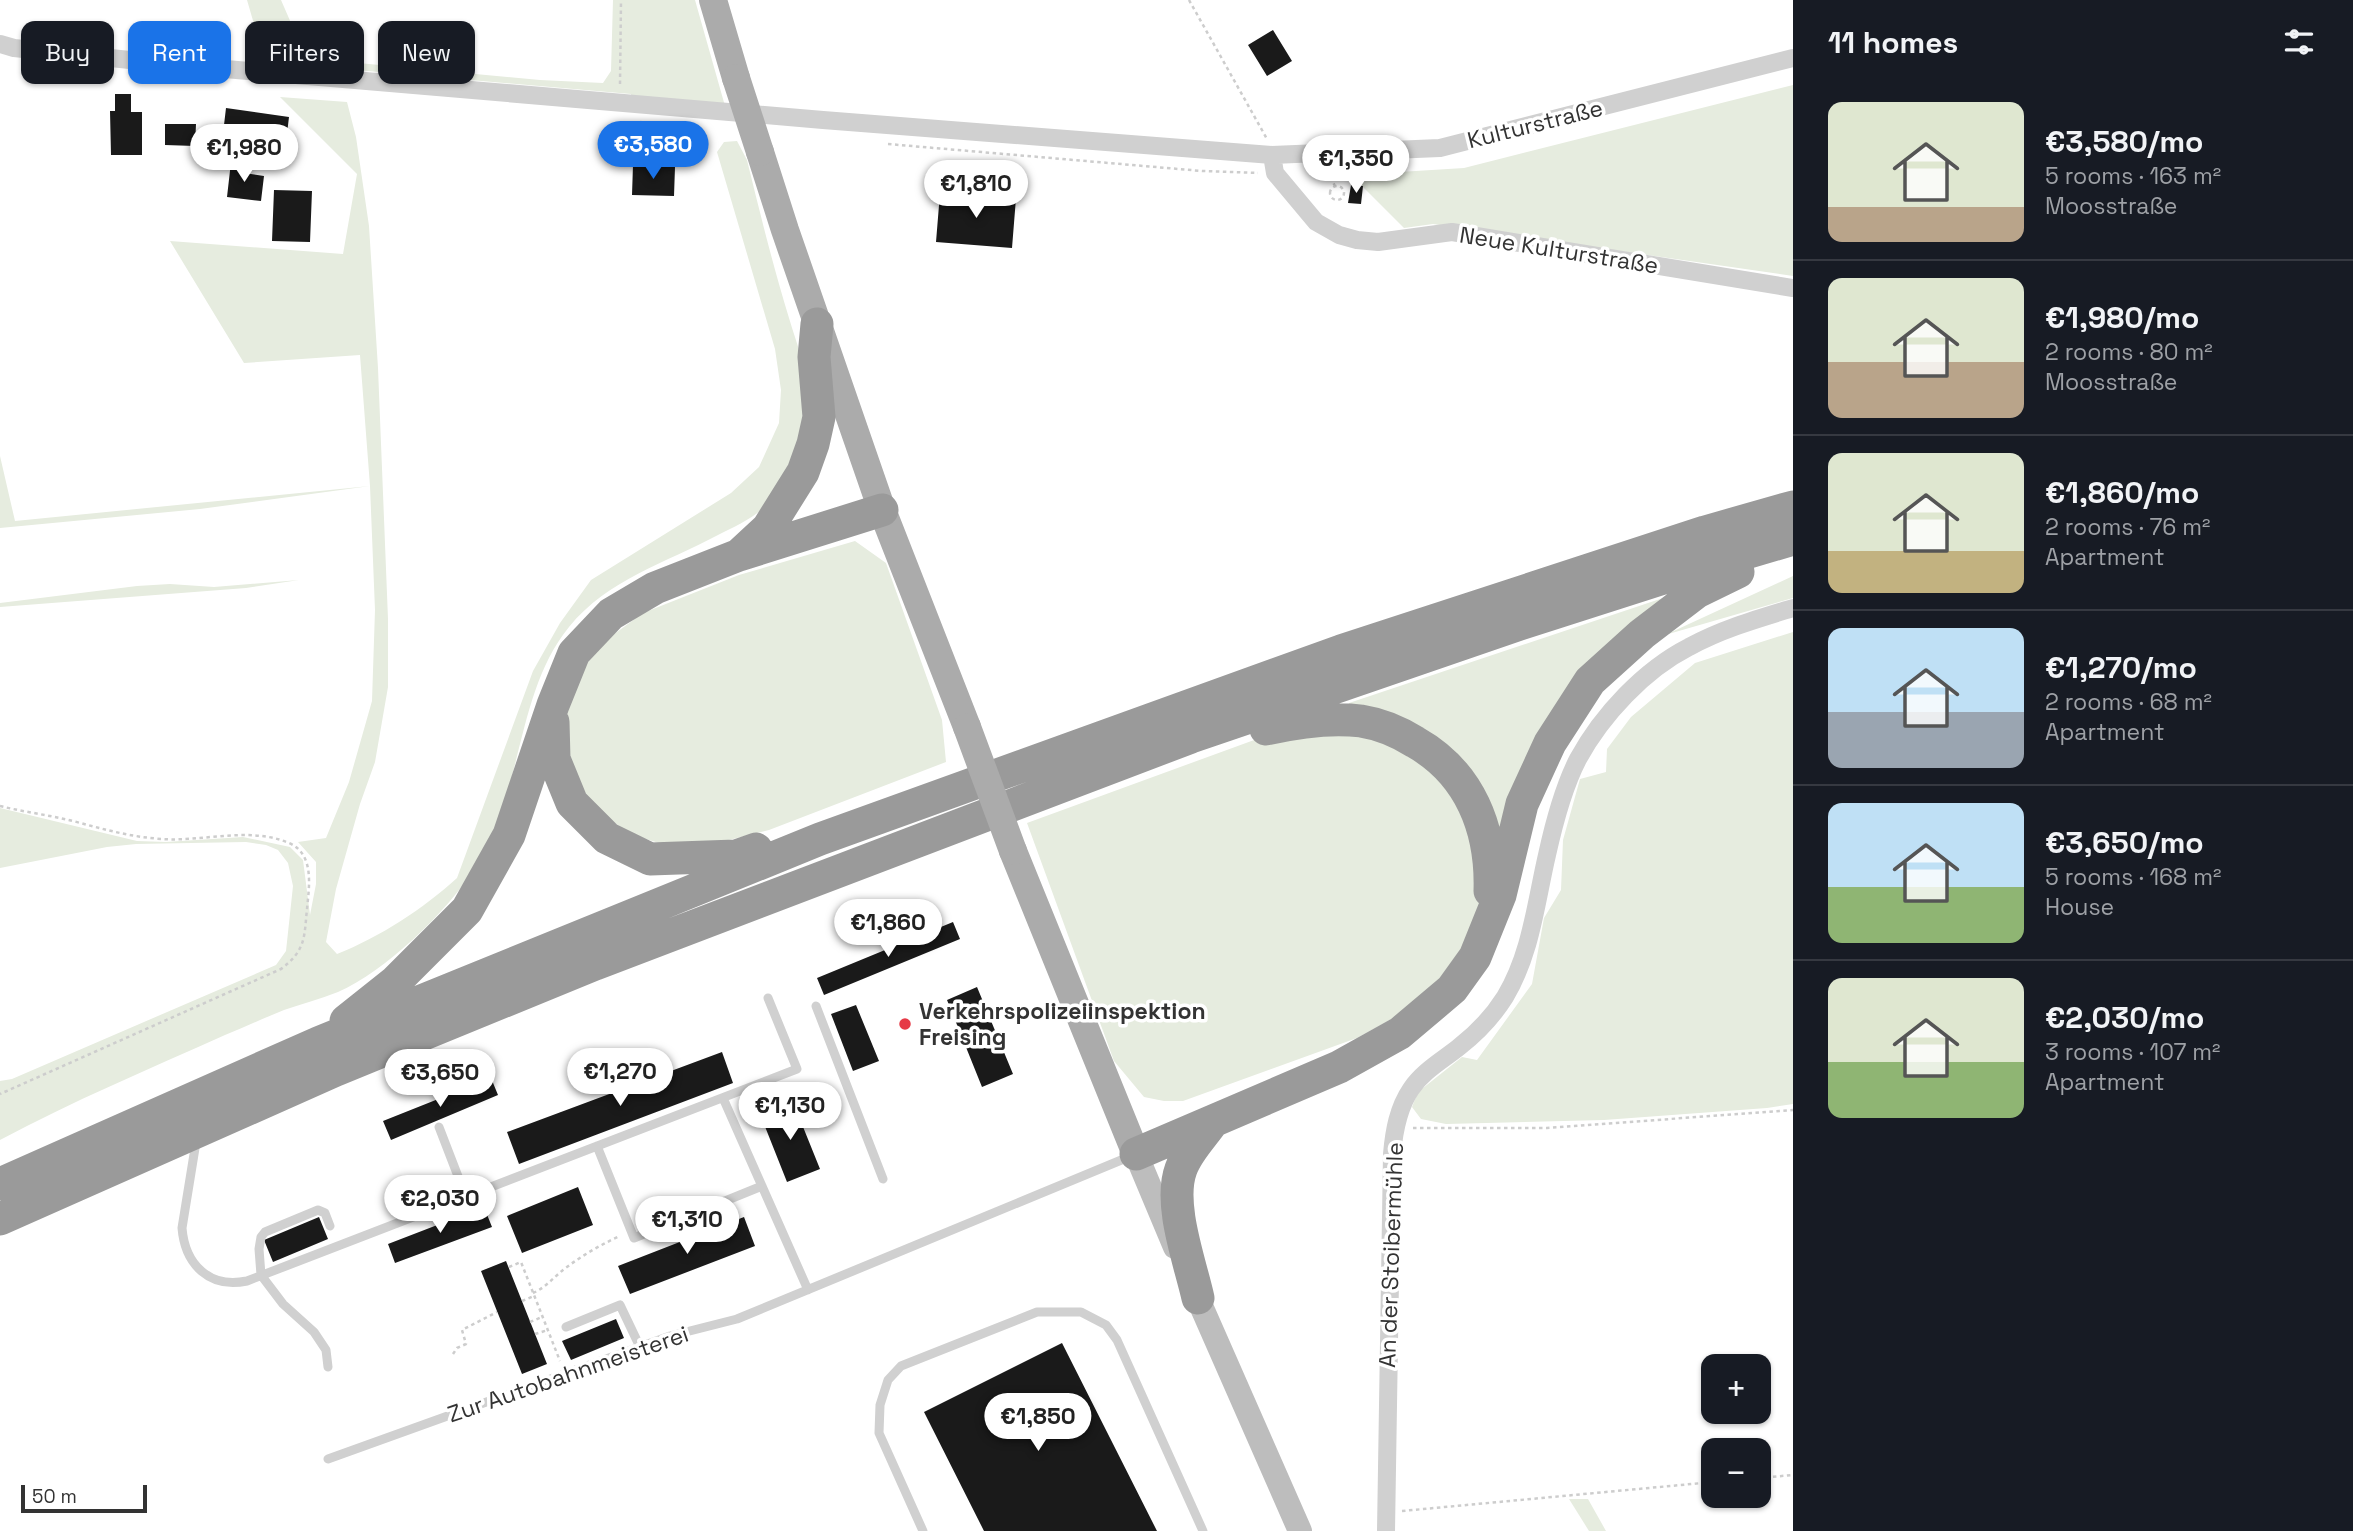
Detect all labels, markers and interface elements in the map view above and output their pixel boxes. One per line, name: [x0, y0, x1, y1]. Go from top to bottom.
chip: Buy: [21, 21, 114, 84]
chip: Rent: [128, 21, 231, 84]
chip: Filters: [245, 21, 364, 84]
chip: New: [378, 21, 475, 84]
text: 11 homes: [1828, 23, 1958, 62]
icon: filters: [2280, 23, 2318, 61]
street label: Kulturstraße: [1464, 93, 1606, 155]
pin: €3,580: [596, 122, 710, 181]
text: €3,580/mo: [2045, 122, 2203, 161]
pin: €1,980: [187, 124, 301, 184]
text: €3,580: [614, 129, 692, 159]
icon: home: [1884, 130, 1968, 214]
text: €1,980: [206, 132, 282, 162]
pin: €1,350: [1299, 136, 1413, 195]
text: €1,350: [1318, 143, 1394, 173]
pin: €1,810: [919, 160, 1033, 220]
text: 5 rooms · 163 m²: [2045, 161, 2221, 191]
text: €1,810: [940, 168, 1012, 198]
text: Moosstraße: [2045, 191, 2177, 221]
street label: Neue Kulturstraße: [1457, 219, 1661, 281]
text: €1,980/mo: [2045, 298, 2199, 337]
icon: home: [1884, 306, 1968, 390]
text: 2 rooms · 80 m²: [2045, 337, 2213, 367]
text: Moosstraße: [2045, 367, 2177, 397]
text: €1,860/mo: [2045, 473, 2199, 512]
icon: home: [1884, 481, 1968, 565]
text: 2 rooms · 76 m²: [2045, 512, 2210, 542]
text: Apartment: [2045, 542, 2165, 572]
text: €1,270/mo: [2045, 648, 2197, 687]
icon: home: [1884, 656, 1968, 740]
text: 2 rooms · 68 m²: [2045, 687, 2212, 717]
text: Apartment: [2045, 717, 2165, 747]
text: €3,650/mo: [2045, 823, 2204, 862]
icon: home: [1884, 831, 1968, 915]
text: 5 rooms · 168 m²: [2045, 862, 2222, 892]
text: House: [2045, 892, 2114, 922]
pin: €1,860: [831, 900, 945, 959]
text: €1,860: [850, 907, 926, 937]
place label: Verkehrspolizeiinspektion Freising: [919, 996, 1206, 1052]
text: €2,030/mo: [2045, 998, 2204, 1037]
icon: home: [1884, 1006, 1968, 1090]
marker: Verkehrspolizeiinspektion Freising: [897, 1016, 913, 1032]
text: 3 rooms · 107 m²: [2045, 1037, 2221, 1067]
pin: €1,270: [563, 1048, 677, 1108]
pin: €3,650: [383, 1050, 497, 1109]
text: €1,270: [583, 1056, 657, 1086]
text: €3,650: [400, 1057, 480, 1087]
text: Apartment: [2045, 1067, 2165, 1097]
pin: €1,130: [733, 1082, 847, 1142]
text: €1,130: [755, 1090, 825, 1120]
street label: An der Stoibermühle: [1372, 1142, 1410, 1368]
pin: €2,030: [383, 1176, 497, 1235]
text: €2,030: [400, 1183, 480, 1213]
pin: €1,310: [630, 1196, 744, 1256]
text: €1,310: [651, 1204, 723, 1234]
street label: Zur Autobahnmeisterei: [444, 1319, 692, 1429]
map controls: [1701, 1354, 1771, 1508]
button: +: [1701, 1354, 1771, 1424]
pin: €1,850: [981, 1394, 1095, 1453]
text: €1,850: [1000, 1401, 1076, 1431]
button: −: [1701, 1438, 1771, 1508]
scale bar: [21, 1482, 147, 1514]
text: 50 m: [32, 1484, 77, 1509]

